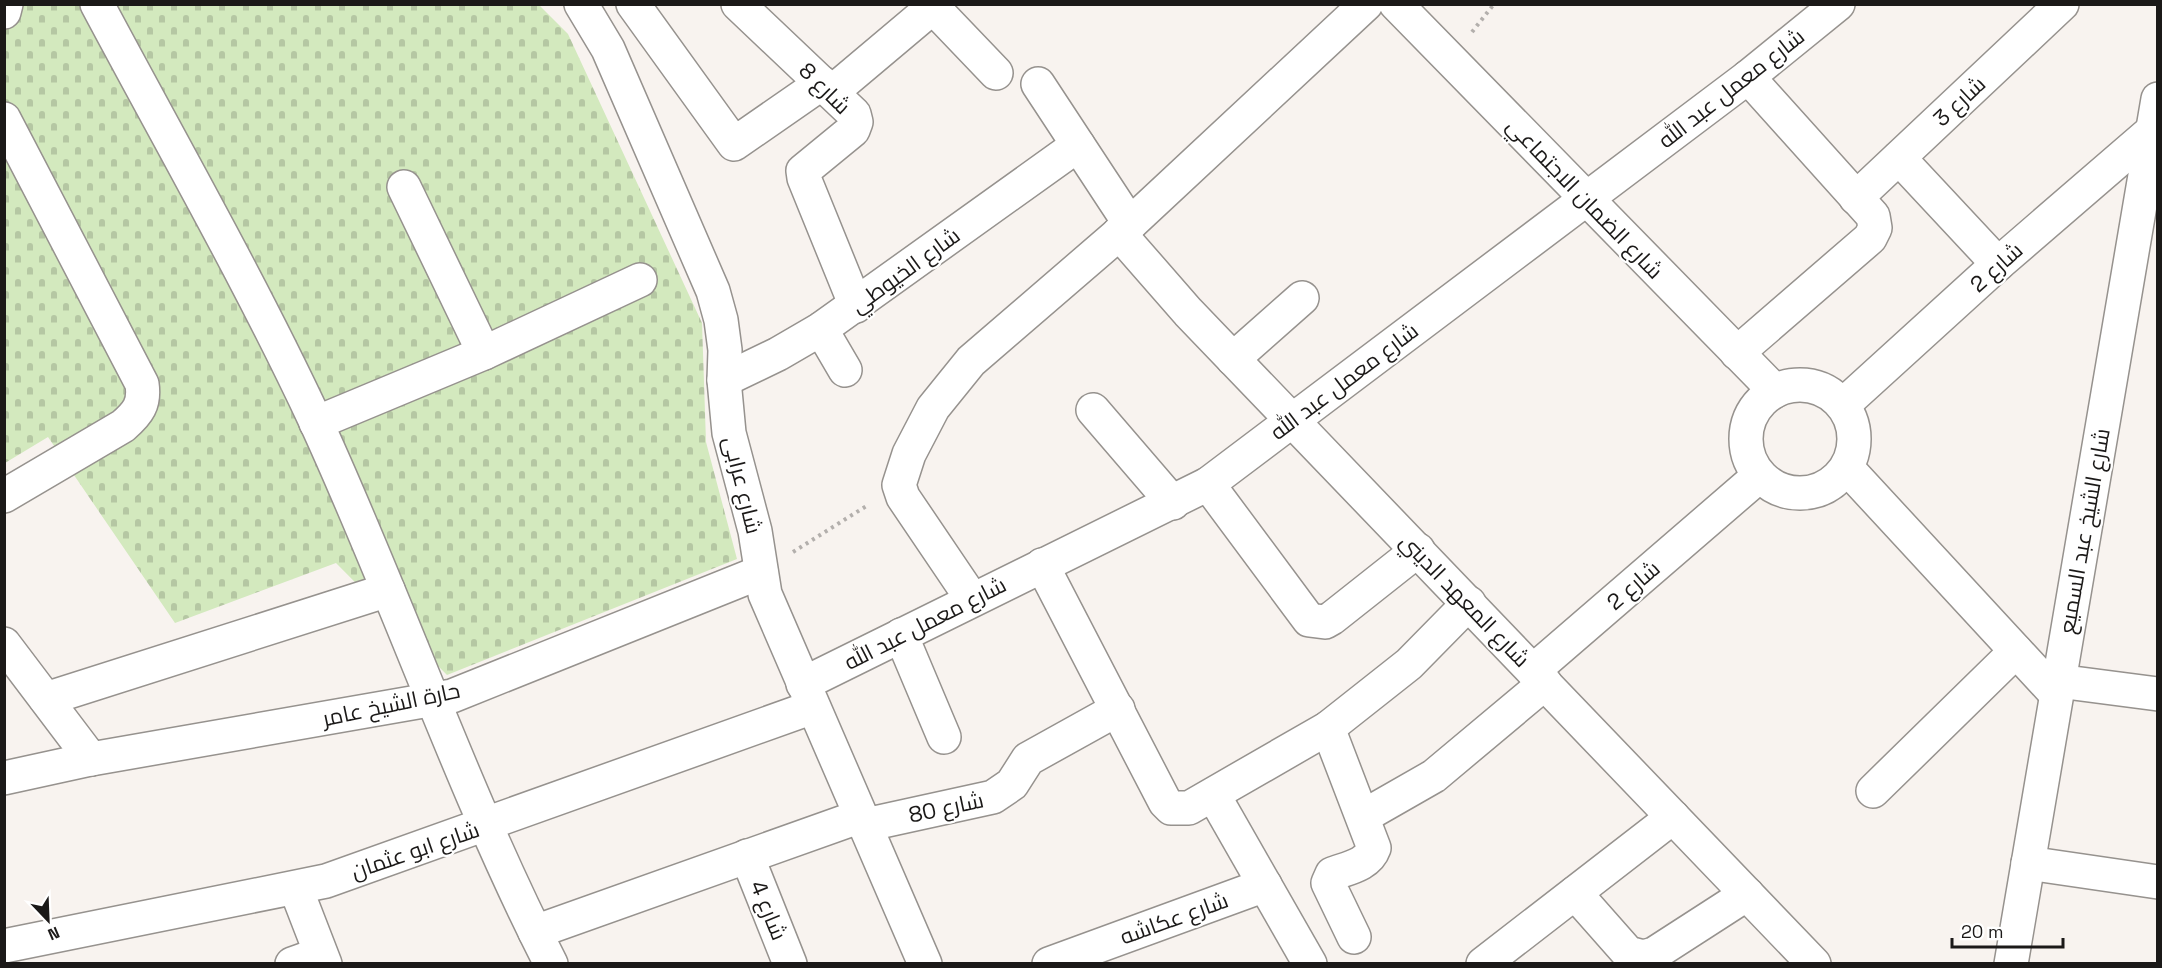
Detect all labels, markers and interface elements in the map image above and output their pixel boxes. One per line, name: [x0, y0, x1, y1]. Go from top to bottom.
street label: شارع معمل عبد الله: [1652, 22, 1810, 155]
street label: شارع 8: [792, 56, 857, 121]
street label: شارع 3: [1927, 70, 1992, 133]
street label: شارع الضمان الاجتماعي: [1499, 112, 1669, 287]
street label: شارع الخيوطي: [845, 221, 967, 322]
street label: شارع 2: [1964, 236, 2029, 299]
street label: شارع معمل عبد الله: [1264, 316, 1424, 447]
street label: شارع الشيخ عبد السميع: [2052, 426, 2117, 636]
street label: شارع عرابى: [716, 434, 769, 537]
street label: شارع المعهد الديني: [1392, 527, 1536, 675]
street label: شارع 2: [1601, 554, 1666, 617]
street label: شارع معمل عبد الله: [839, 570, 1011, 677]
street label: حارة الشيخ عامر: [318, 676, 463, 734]
street label: شارع 80: [906, 785, 986, 830]
street label: شارع ابو عثمان: [347, 815, 483, 886]
street label: شارع 4: [743, 876, 794, 944]
street label: شارع عكاشه: [1116, 885, 1232, 951]
north arrow: [18, 890, 78, 950]
scale bar: [1952, 911, 2063, 949]
text: 20 m: [1961, 920, 2004, 943]
text: N: [45, 922, 63, 945]

